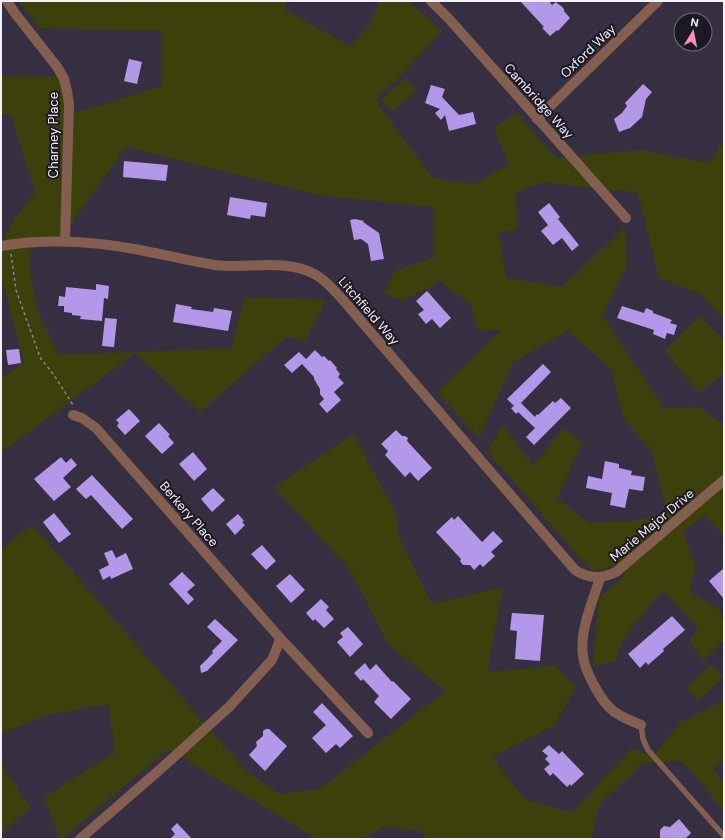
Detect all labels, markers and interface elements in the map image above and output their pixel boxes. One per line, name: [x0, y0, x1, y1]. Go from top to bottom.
north arrow: [673, 12, 713, 52]
text: N: [690, 15, 700, 30]
street label: Oxford Way: [557, 20, 619, 82]
street label: Cambridge Way: [501, 60, 577, 142]
street label: Charney Place: [45, 92, 62, 178]
street label: Litchfield Way: [335, 273, 403, 349]
street label: Berkery Place: [156, 478, 222, 550]
street label: Marie Major Drive: [606, 485, 698, 565]

